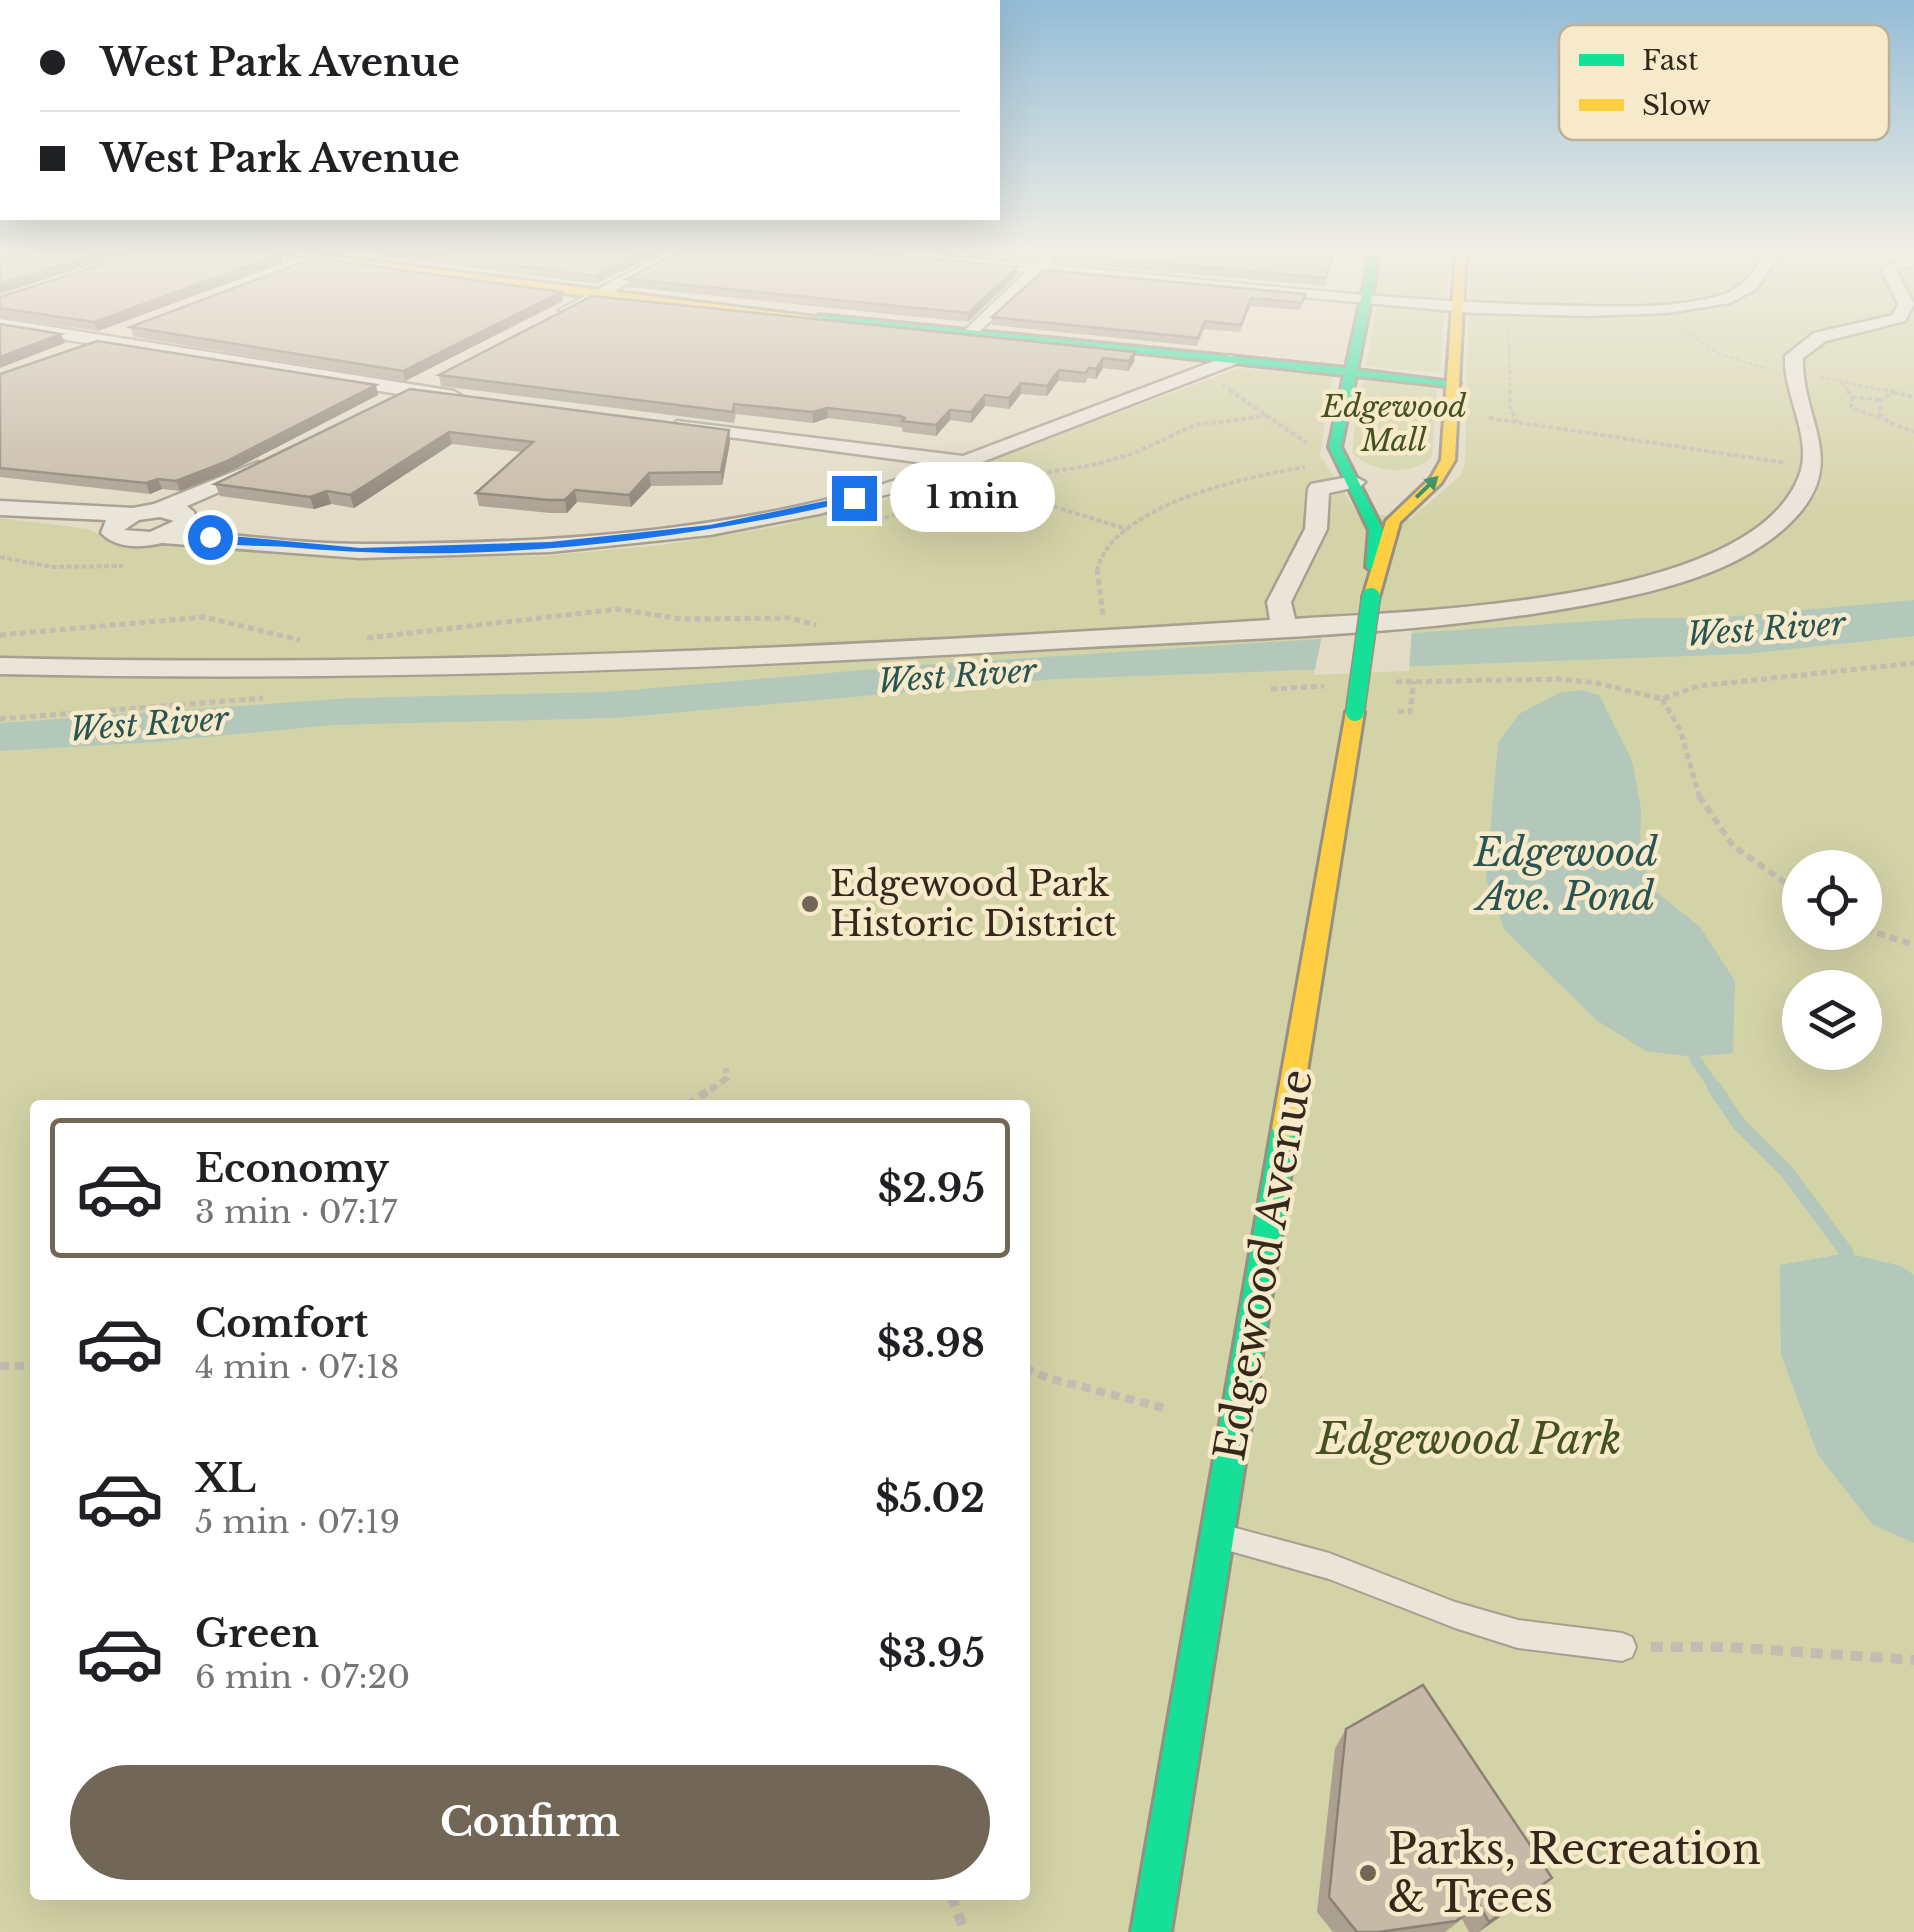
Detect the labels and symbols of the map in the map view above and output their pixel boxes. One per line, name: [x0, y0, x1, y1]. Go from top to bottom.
legend: [1559, 25, 1889, 140]
text: Fast: [1642, 43, 1699, 78]
text: Slow: [1642, 88, 1711, 123]
park label: Edgewood Mall: [1320, 388, 1467, 459]
callout: 1 min: [889, 463, 1054, 533]
route end: [832, 476, 877, 521]
one-way arrow: [1415, 476, 1439, 499]
route start: [188, 515, 233, 560]
water label: West River: [1685, 603, 1848, 655]
water label: West River: [876, 650, 1039, 702]
water label: West River: [68, 698, 231, 750]
water label: Edgewood Ave. Pond: [1472, 829, 1658, 920]
place label: Edgewood Park Historic District: [830, 862, 1116, 945]
marker: Edgewood Park Historic District: [799, 893, 821, 915]
street label: Edgewood Avenue: [1203, 1066, 1323, 1464]
park label: Edgewood Park: [1314, 1413, 1622, 1465]
place label: Parks, Recreation & Trees: [1388, 1823, 1761, 1923]
marker: Parks, Recreation & Trees: [1357, 1862, 1379, 1884]

